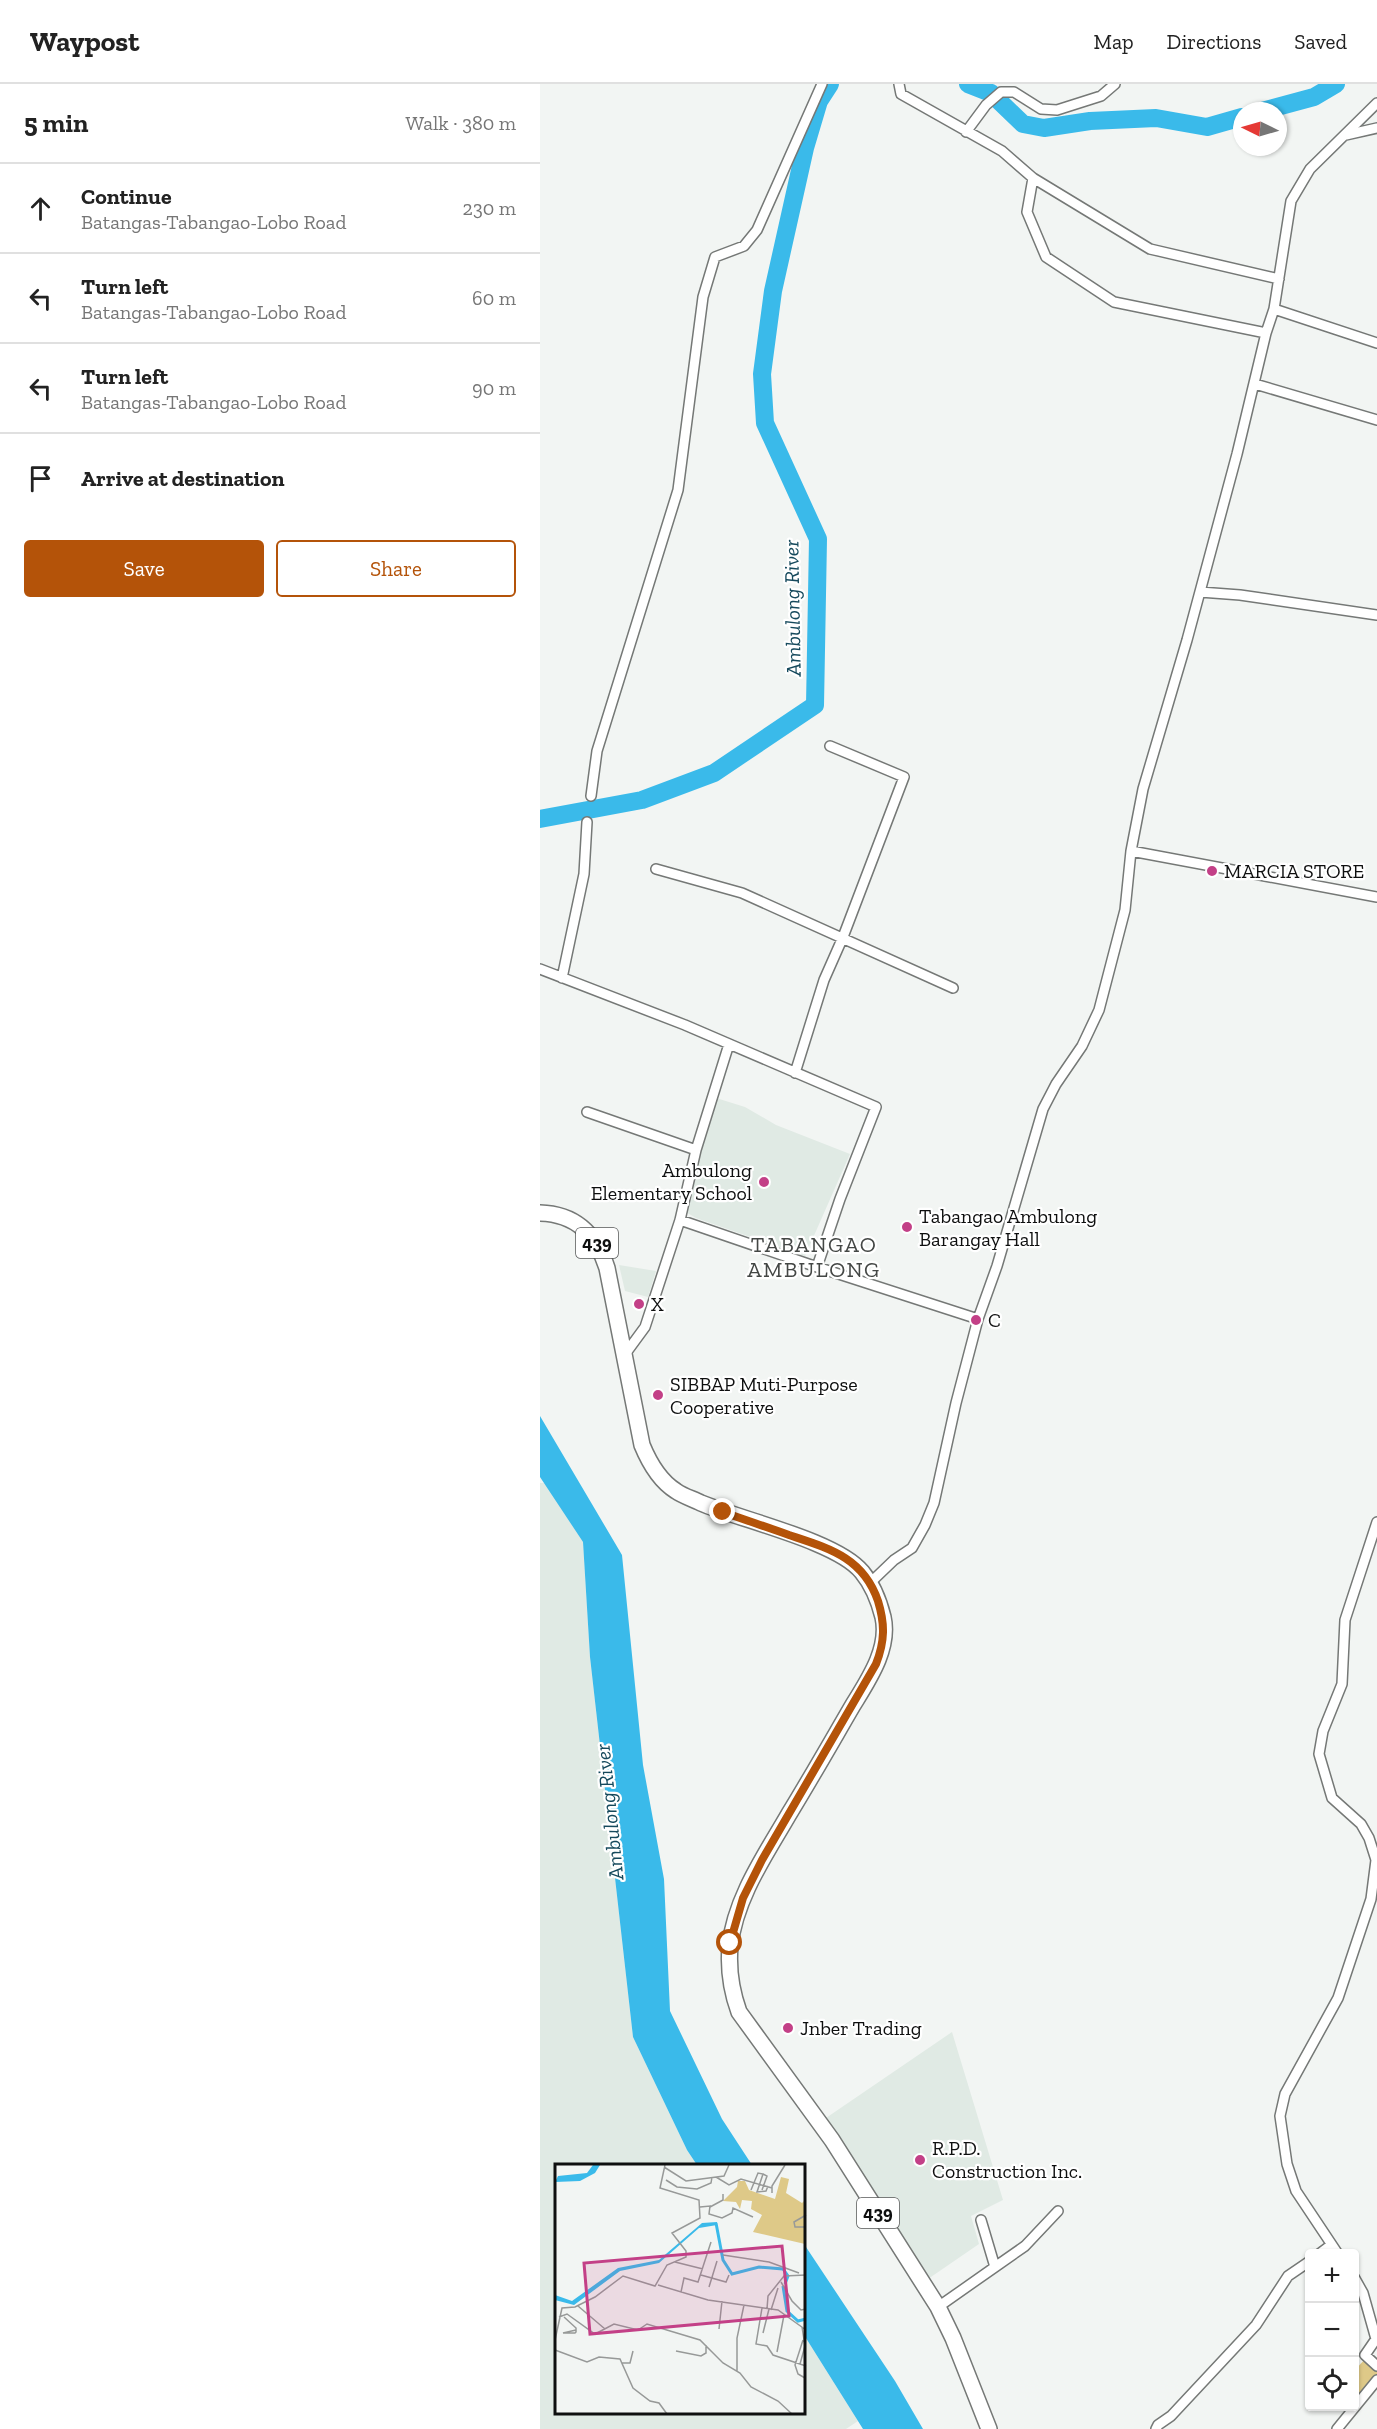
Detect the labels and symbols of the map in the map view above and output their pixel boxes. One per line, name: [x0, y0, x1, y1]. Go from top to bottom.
north arrow: [1233, 102, 1287, 156]
water label: Ambulong River: [778, 539, 806, 678]
place label: MARCIA STORE: [1224, 859, 1364, 883]
marker: MARCIA STORE: [1205, 864, 1219, 878]
place label: Ambulong Elementary School: [591, 1158, 752, 1205]
marker: Ambulong Elementary School: [757, 1175, 771, 1189]
place label: Tabangao Ambulong Barangay Hall: [919, 1204, 1097, 1251]
marker: Tabangao Ambulong Barangay Hall: [900, 1220, 914, 1234]
road number: 439: [576, 1228, 618, 1258]
district label: TABANGAO AMBULONG: [747, 1231, 881, 1283]
place label: X: [651, 1292, 664, 1316]
marker: X: [632, 1297, 646, 1311]
place label: C: [988, 1308, 1001, 1332]
marker: C: [969, 1313, 983, 1327]
place label: SIBBAP Muti-Purpose Cooperative: [670, 1372, 858, 1419]
marker: SIBBAP Muti-Purpose Cooperative: [651, 1388, 665, 1402]
route end: [709, 1498, 735, 1524]
water label: Ambulong River: [589, 1742, 629, 1882]
route start: [716, 1929, 742, 1955]
place label: Jnber Trading: [800, 2016, 922, 2040]
marker: Jnber Trading: [781, 2021, 795, 2035]
place label: R.P.D. Construction Inc.: [932, 2136, 1082, 2183]
marker: R.P.D. Construction Inc.: [913, 2153, 927, 2167]
inset map: [555, 2164, 806, 2414]
road number: 439: [857, 2198, 899, 2228]

